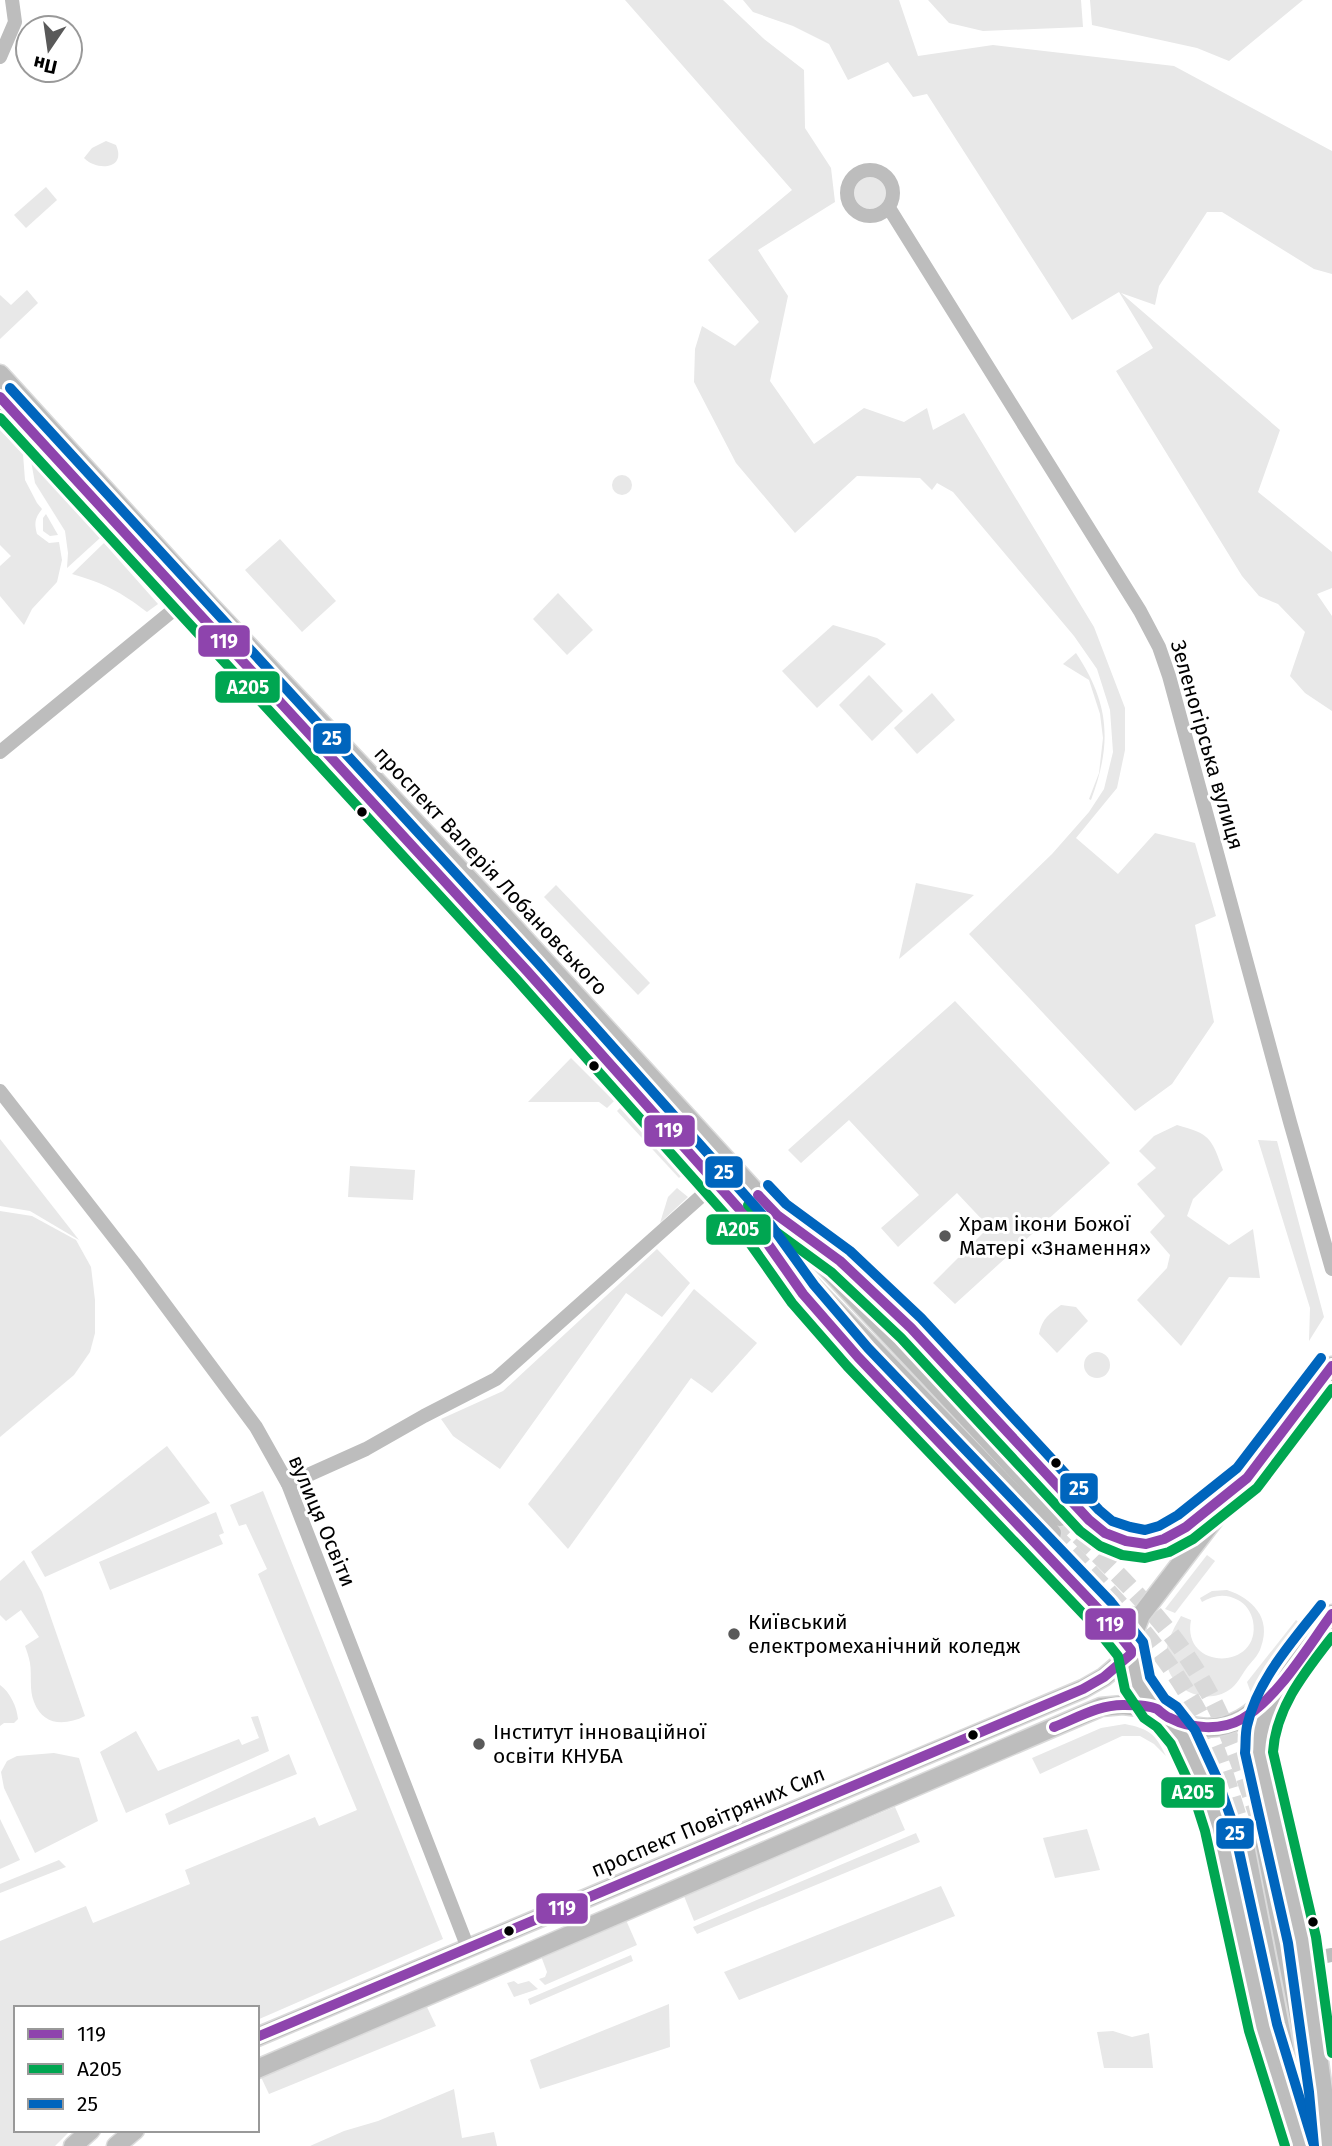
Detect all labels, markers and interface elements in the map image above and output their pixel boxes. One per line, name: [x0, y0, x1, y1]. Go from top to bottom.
north arrow: [14, 14, 84, 84]
text: Пн: [31, 51, 59, 79]
line badge: 119: [197, 624, 251, 658]
text: 119: [210, 630, 238, 653]
street label: Зеленогірська вулиця: [1165, 637, 1249, 853]
line badge: А205: [214, 670, 281, 704]
text: А205: [226, 676, 269, 699]
line badge: 25: [312, 722, 352, 755]
text: 25: [322, 727, 342, 750]
street label: проспект Валерія Лобановського: [369, 741, 613, 1001]
unlabelled marker: [355, 805, 369, 819]
unlabelled marker: [587, 1059, 601, 1073]
line badge: 119: [643, 1114, 696, 1148]
text: 119: [655, 1119, 683, 1142]
line badge: 25: [704, 1155, 744, 1189]
text: 25: [714, 1161, 734, 1184]
place label: Храм ікони Божої Матері «Знамення»: [959, 1211, 1151, 1261]
line badge: А205: [705, 1213, 772, 1246]
text: А205: [716, 1218, 759, 1241]
marker: Храм ікони Божої Матері «Знамення»: [937, 1228, 953, 1244]
street label: вулиця Освіти: [283, 1451, 361, 1591]
unlabelled marker: [1049, 1456, 1063, 1470]
line badge: 25: [1059, 1472, 1099, 1505]
text: 25: [1069, 1477, 1089, 1500]
line badge: 119: [1084, 1607, 1137, 1641]
place label: Київський електромеханічний коледж: [748, 1609, 1021, 1659]
text: 119: [1096, 1613, 1124, 1636]
marker: Київський електромеханічний коледж: [726, 1626, 742, 1642]
place label: Інститут інноваційної освіти КНУБА: [493, 1719, 707, 1769]
unlabelled marker: [966, 1728, 980, 1742]
marker: Інститут інноваційної освіти КНУБА: [471, 1736, 487, 1752]
street label: проспект Повітряних Сил: [587, 1761, 829, 1883]
line badge: А205: [1160, 1776, 1226, 1809]
text: А205: [1171, 1781, 1214, 1804]
line badge: 25: [1215, 1817, 1255, 1850]
text: 25: [1225, 1822, 1245, 1845]
line badge: 119: [535, 1892, 589, 1925]
text: 119: [548, 1897, 576, 1920]
unlabelled marker: [1306, 1915, 1320, 1929]
unlabelled marker: [502, 1924, 516, 1938]
legend: [14, 2006, 259, 2132]
text: 119: [77, 2021, 106, 2047]
text: А205: [77, 2056, 122, 2082]
text: 25: [77, 2091, 98, 2117]

